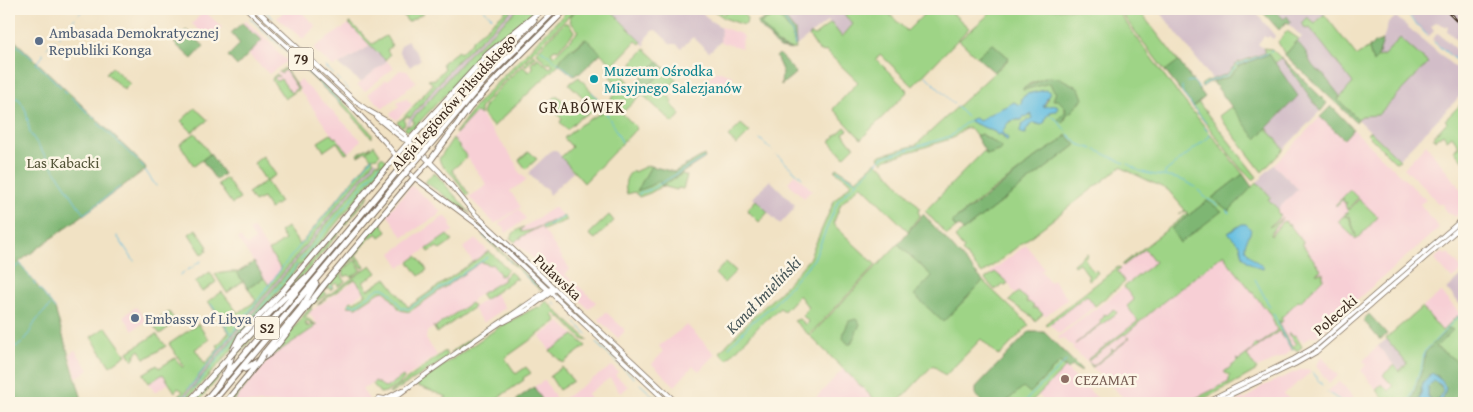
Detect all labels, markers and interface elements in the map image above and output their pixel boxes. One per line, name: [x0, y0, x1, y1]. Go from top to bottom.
place label: Ambasada Demokratycznej Republiki Konga: [49, 22, 219, 60]
street label: Aleja Legionów Piłsudskiego: [386, 29, 520, 175]
marker: Ambasada Demokratycznej Republiki Konga: [33, 35, 45, 47]
road number: 79: [288, 48, 314, 70]
place label: Muzeum Ośrodka Misyjnego Salezjanów: [604, 60, 742, 98]
marker: Muzeum Ośrodka Misyjnego Salezjanów: [588, 73, 600, 85]
district label: GRABÓWEK: [539, 95, 625, 119]
park label: Las Kabacki: [27, 152, 99, 173]
street label: Puławska: [529, 249, 587, 305]
water label: Kanał Imieliński: [719, 251, 806, 340]
street label: Poleczki: [1308, 290, 1362, 340]
place label: Embassy of Libya: [145, 308, 252, 329]
marker: Embassy of Libya: [129, 312, 141, 324]
road number: S2: [254, 316, 280, 339]
place label: CEZAMAT: [1075, 369, 1137, 390]
marker: CEZAMAT: [1059, 373, 1071, 385]

